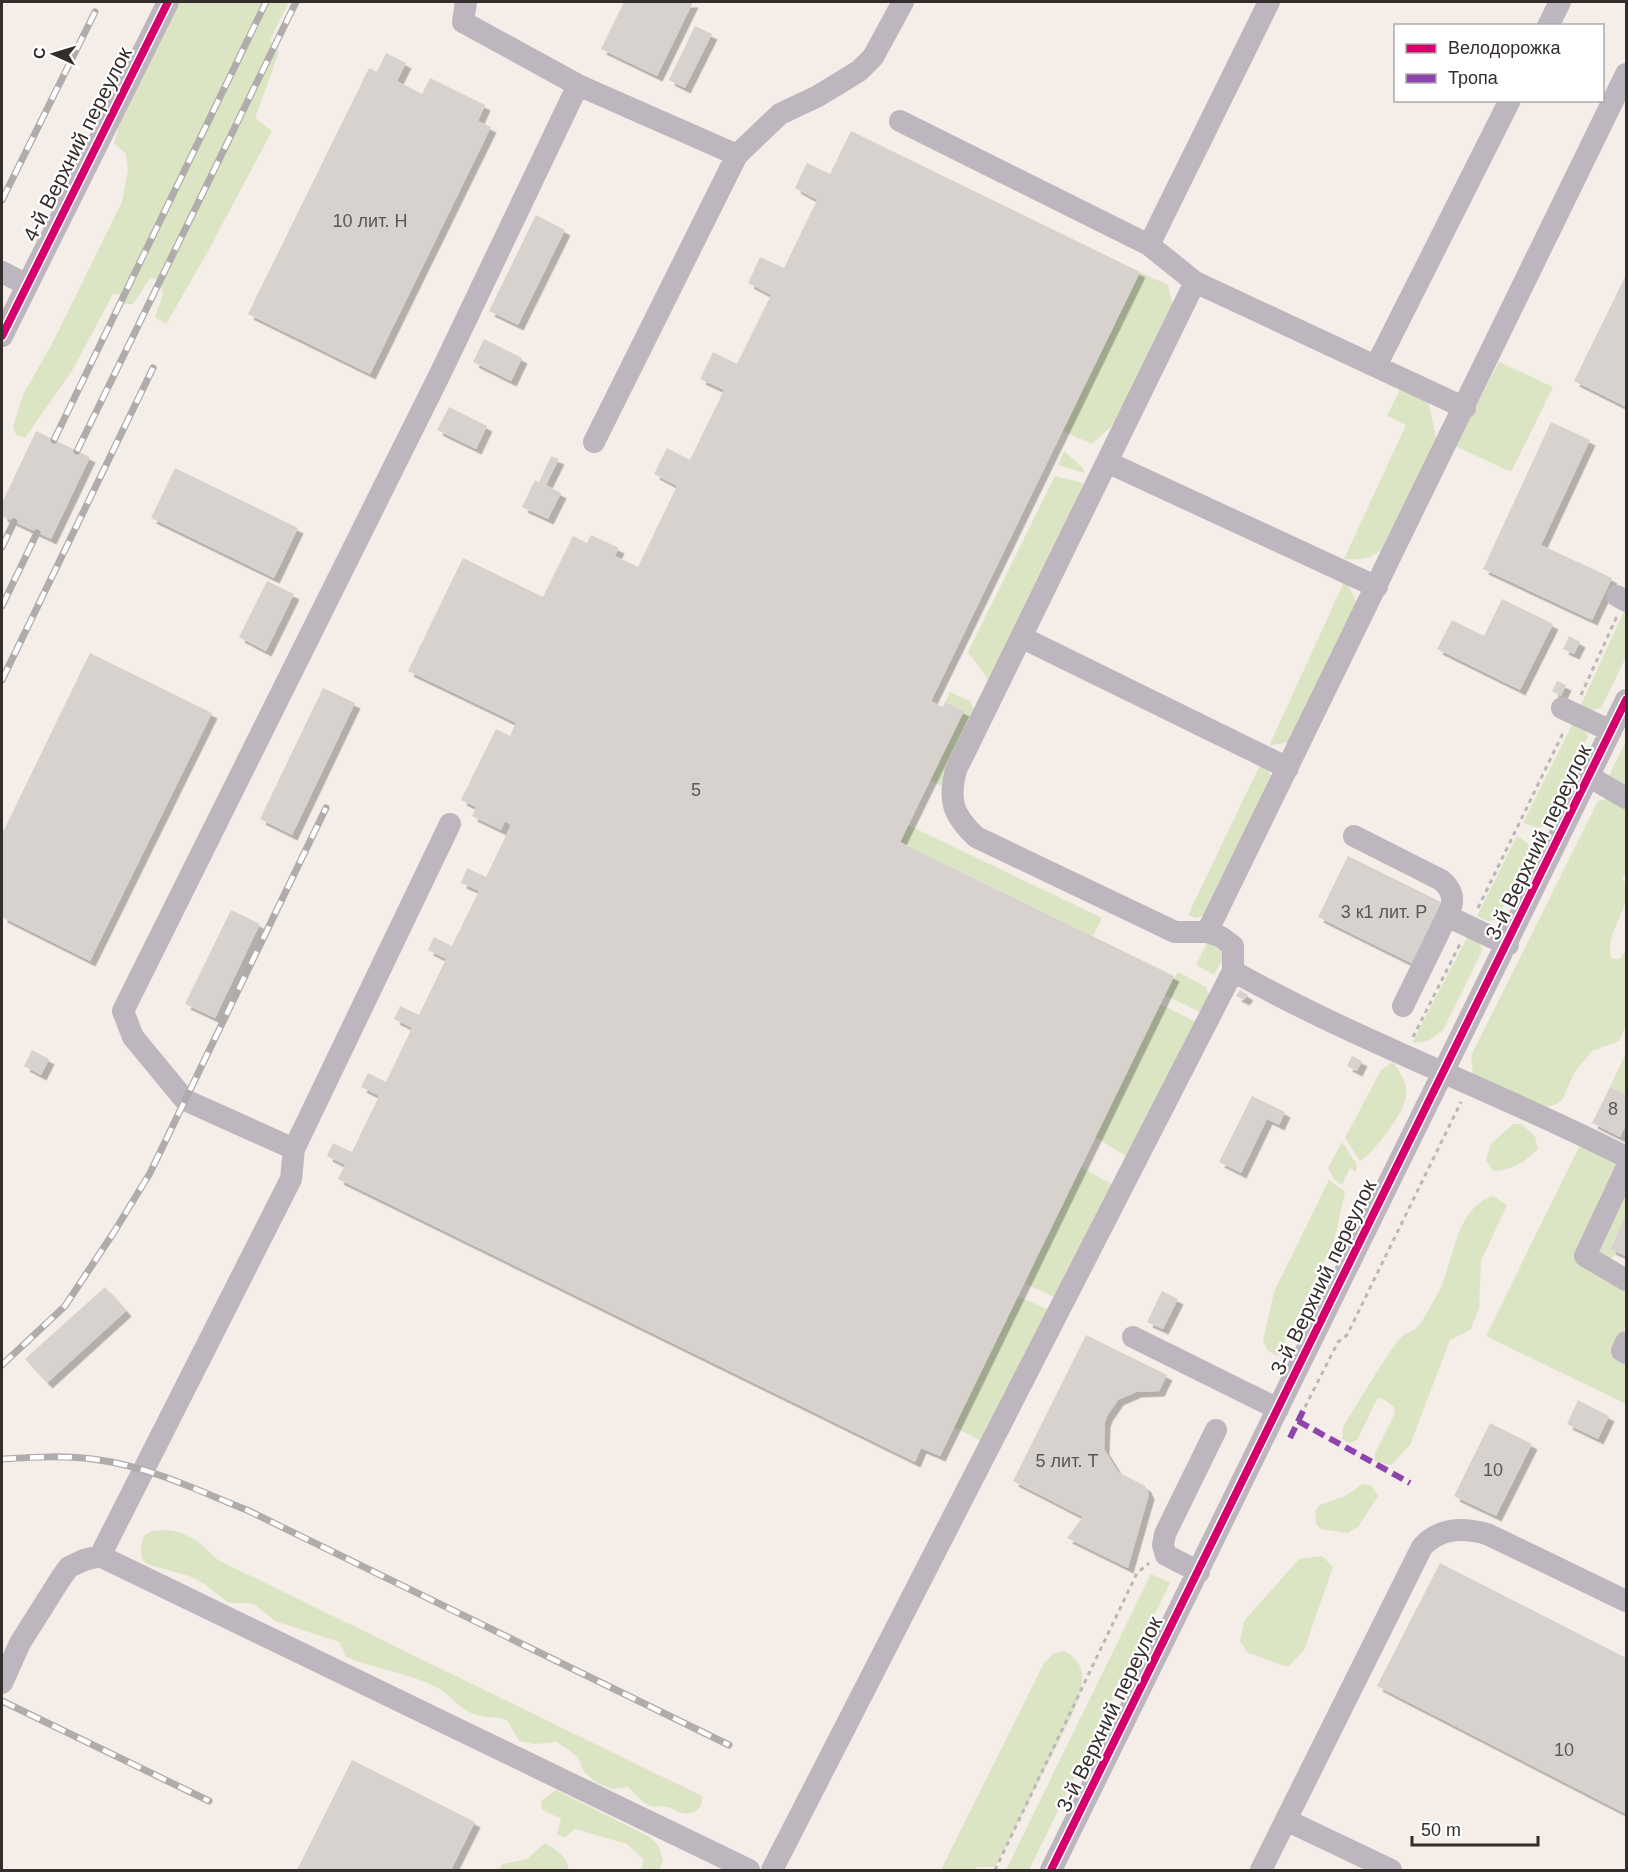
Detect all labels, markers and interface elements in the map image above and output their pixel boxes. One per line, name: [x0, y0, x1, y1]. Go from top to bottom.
north arrow: [24, 24, 84, 84]
legend: [1394, 24, 1604, 102]
text: Велодорожка: [1448, 38, 1561, 58]
street label: 4-й Верхний переулок: [18, 43, 136, 245]
text: С: [31, 46, 48, 59]
text: Тропа: [1448, 68, 1499, 88]
house number: 10 лит. Н: [333, 211, 407, 231]
street label: 3-й Верхний переулок: [1481, 740, 1596, 943]
house number: 5: [691, 780, 701, 800]
house number: 3 к1 лит. Р: [1341, 902, 1427, 922]
house number: 8: [1608, 1099, 1618, 1119]
street label: 3-й Верхний переулок: [1266, 1175, 1381, 1378]
house number: 5 лит. Т: [1036, 1451, 1098, 1471]
house number: 10: [1483, 1460, 1503, 1480]
street label: 3-й Верхний переулок: [1052, 1612, 1167, 1815]
house number: 10: [1554, 1740, 1574, 1760]
scale bar: [1412, 1809, 1538, 1847]
text: 50 m: [1421, 1820, 1461, 1840]

